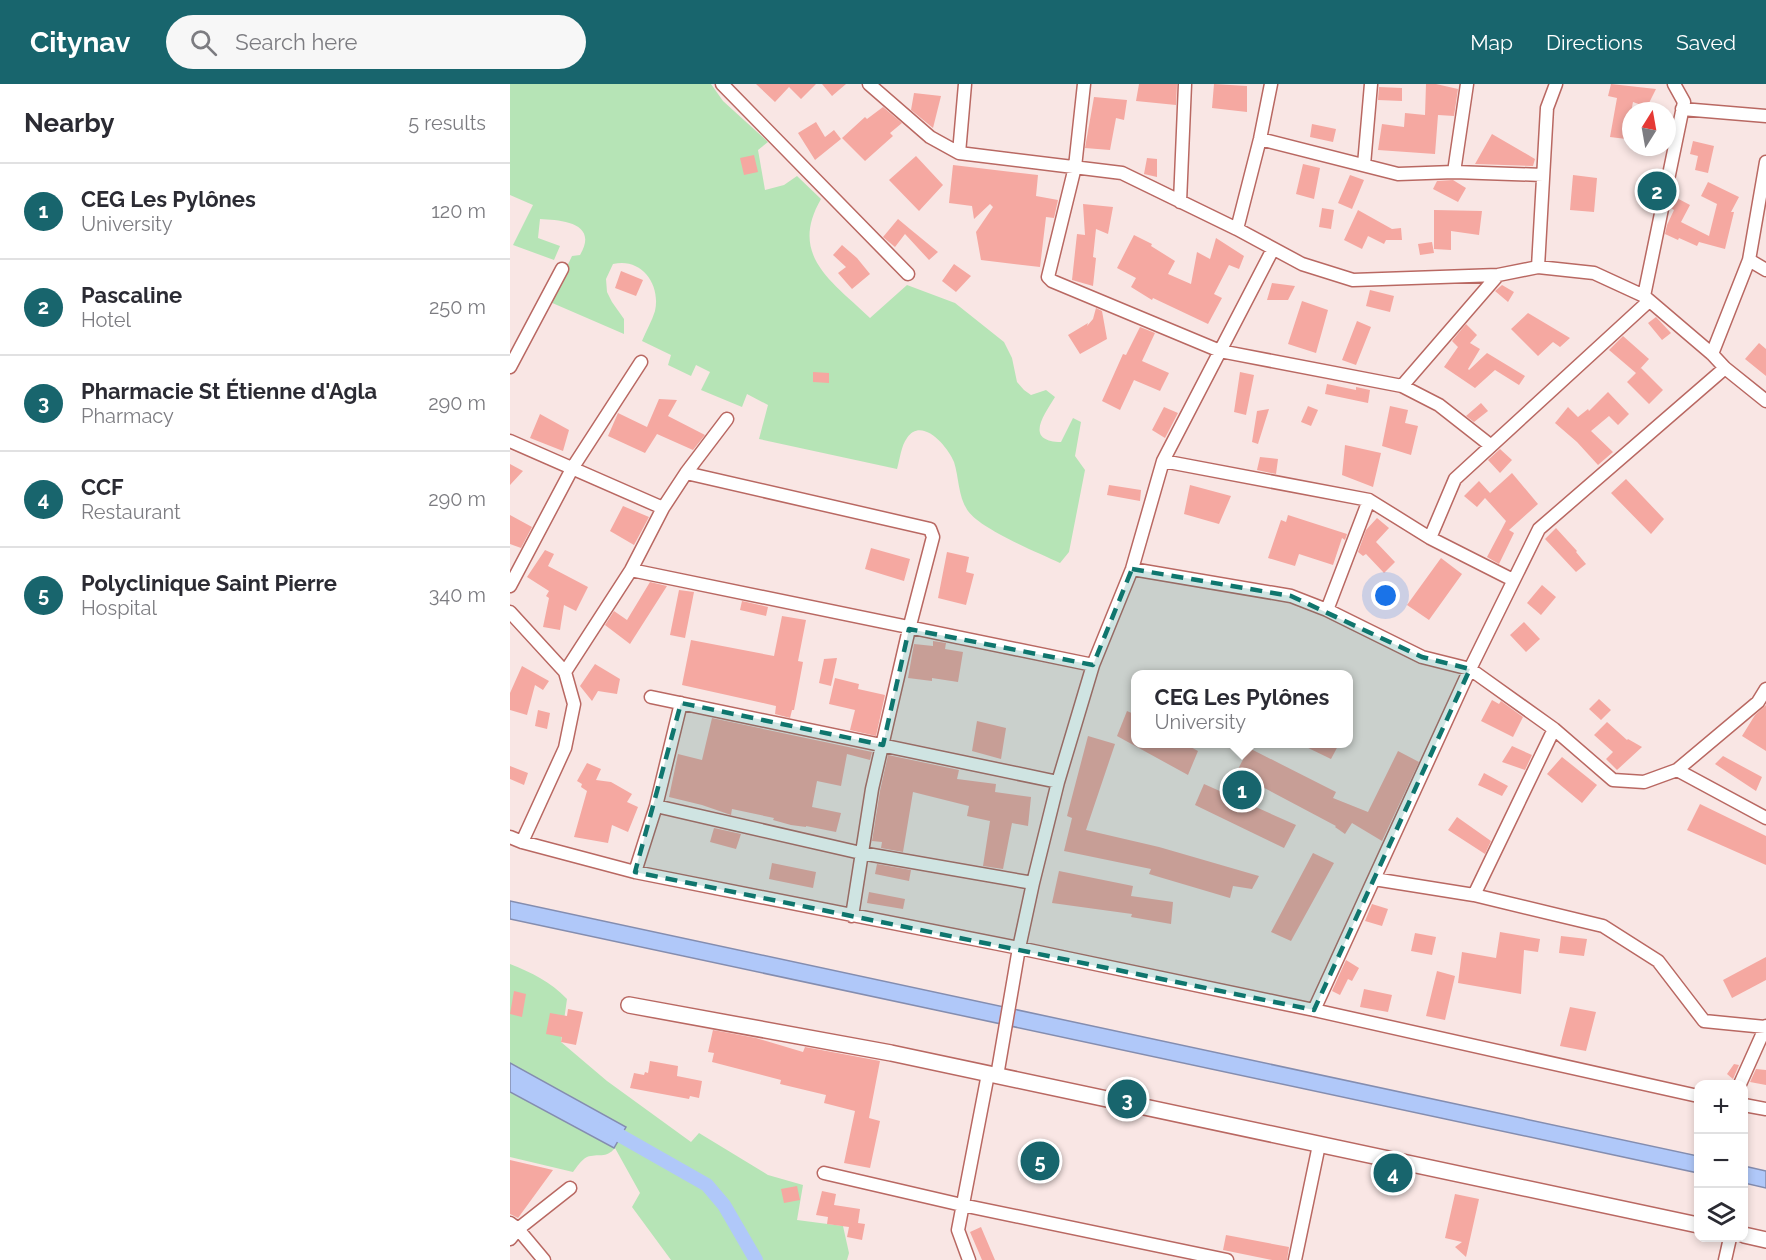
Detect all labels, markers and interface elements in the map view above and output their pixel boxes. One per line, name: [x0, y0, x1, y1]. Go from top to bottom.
search box: [166, 15, 586, 69]
text: Citynav: [30, 26, 130, 59]
icon: search: [187, 26, 220, 59]
text: Search here: [235, 29, 357, 55]
text: Map: [1470, 30, 1513, 55]
text: Directions: [1546, 30, 1643, 55]
text: Saved: [1676, 30, 1736, 55]
north arrow: [1622, 102, 1676, 156]
text: Nearby: [24, 108, 114, 138]
text: 5 results: [408, 111, 486, 135]
pin: 2: [1638, 168, 1676, 214]
text: CEG Les Pylônes: [81, 186, 256, 212]
text: 1: [39, 199, 48, 223]
text: 120 m: [431, 199, 486, 223]
text: University: [81, 212, 173, 236]
text: Pascaline: [81, 282, 182, 308]
text: 2: [38, 295, 49, 319]
text: 250 m: [429, 295, 486, 319]
text: Hotel: [81, 308, 131, 332]
text: Pharmacie St Étienne d'Agla: [81, 378, 377, 404]
text: 3: [38, 391, 49, 415]
text: 290 m: [428, 391, 486, 415]
text: Pharmacy: [81, 404, 174, 428]
text: CCF: [81, 474, 124, 500]
text: 4: [38, 487, 49, 511]
text: 290 m: [428, 487, 486, 511]
text: Restaurant: [81, 500, 181, 524]
text: Polyclinique Saint Pierre: [81, 570, 337, 596]
your location: [1371, 581, 1400, 610]
text: 5: [38, 583, 49, 607]
text: 340 m: [429, 583, 486, 607]
text: Hospital: [81, 596, 157, 620]
popup: [1131, 670, 1353, 748]
text: CEG Les Pylônes: [1155, 684, 1329, 710]
text: University: [1155, 710, 1246, 734]
pin: 1: [1222, 768, 1262, 812]
pin: 3: [1108, 1076, 1146, 1122]
map controls: [1694, 1080, 1748, 1242]
button: +: [1694, 1080, 1748, 1134]
button: −: [1694, 1134, 1748, 1188]
pin: 5: [1020, 1138, 1060, 1184]
pin: 4: [1374, 1150, 1412, 1196]
button: layers: [1694, 1188, 1748, 1242]

